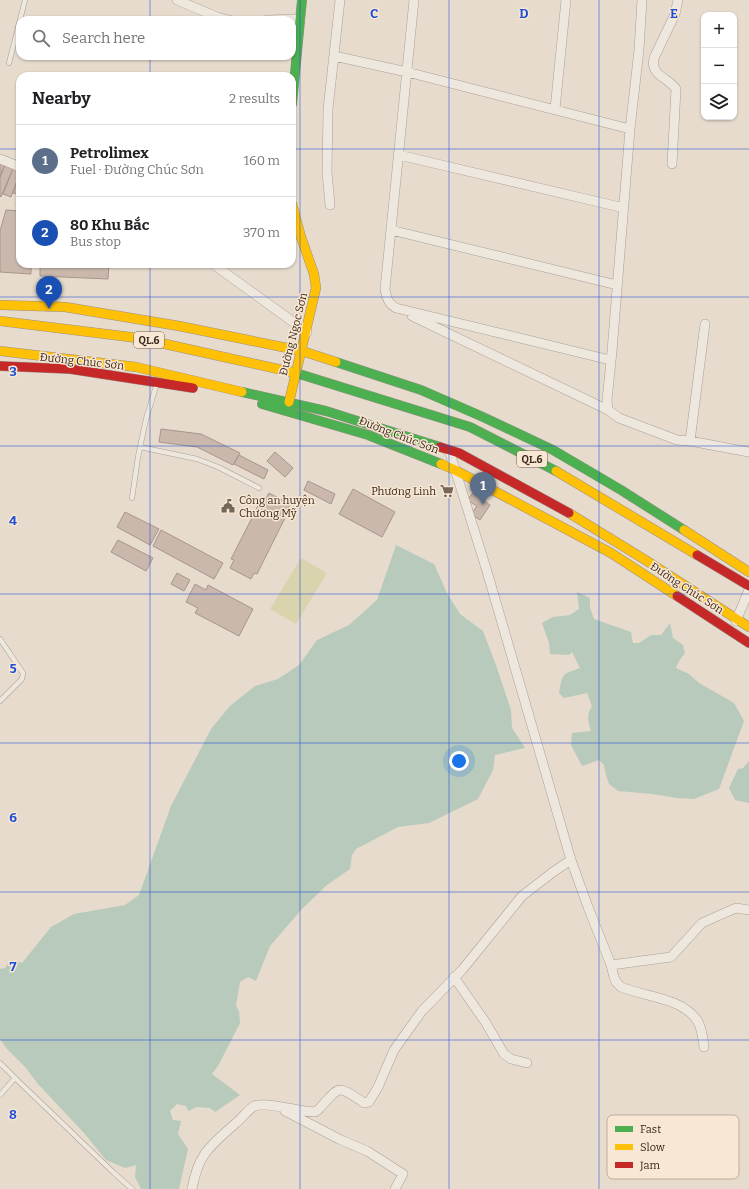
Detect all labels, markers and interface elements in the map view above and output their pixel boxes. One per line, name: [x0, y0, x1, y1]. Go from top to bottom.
text: C: [370, 6, 378, 21]
text: D: [519, 6, 529, 21]
text: E: [670, 6, 678, 21]
map controls: [701, 12, 737, 120]
button: +: [701, 12, 737, 48]
search box: [16, 16, 296, 60]
icon: search: [30, 27, 52, 49]
text: Search here: [62, 29, 145, 47]
button: −: [701, 48, 737, 84]
button: layers: [701, 84, 737, 120]
text: Nearby: [32, 88, 91, 109]
text: 2 results: [229, 91, 280, 106]
text: Petrolimex: [70, 144, 149, 162]
text: 1: [42, 153, 48, 168]
text: 160 m: [244, 153, 280, 168]
text: Fuel · Đường Chúc Sơn: [70, 162, 204, 177]
text: 80 Khu Bắc: [70, 216, 149, 234]
text: 2: [41, 225, 49, 240]
text: 370 m: [243, 225, 280, 240]
text: Bus stop: [70, 234, 121, 249]
pin: 2: [36, 276, 62, 309]
street label: Đường Ngọc Sơn: [277, 291, 310, 377]
road number: QL.6: [134, 332, 164, 348]
street label: Đường Chúc Sơn: [39, 351, 125, 372]
text: 3: [9, 364, 17, 379]
street label: Đường Chúc Sơn: [357, 414, 441, 457]
road number: QL.6: [517, 451, 547, 467]
pin: 1: [470, 472, 496, 505]
supermarket icon: Phương Linh: [439, 483, 455, 499]
place label: Phương Linh: [371, 485, 436, 498]
place label: Công an huyện Chương Mỹ: [239, 494, 315, 520]
public building icon: Công an huyện Chương Mỹ: [220, 498, 236, 514]
text: 4: [9, 513, 17, 528]
street label: Đường Chúc Sơn: [648, 560, 726, 617]
text: 5: [9, 661, 17, 676]
your location: [449, 751, 469, 771]
text: 6: [9, 810, 17, 825]
text: 7: [10, 959, 17, 974]
text: 8: [9, 1107, 17, 1122]
legend: [607, 1115, 739, 1179]
text: Fast: [640, 1123, 661, 1136]
text: Slow: [640, 1141, 665, 1154]
text: Jam: [639, 1159, 660, 1172]

